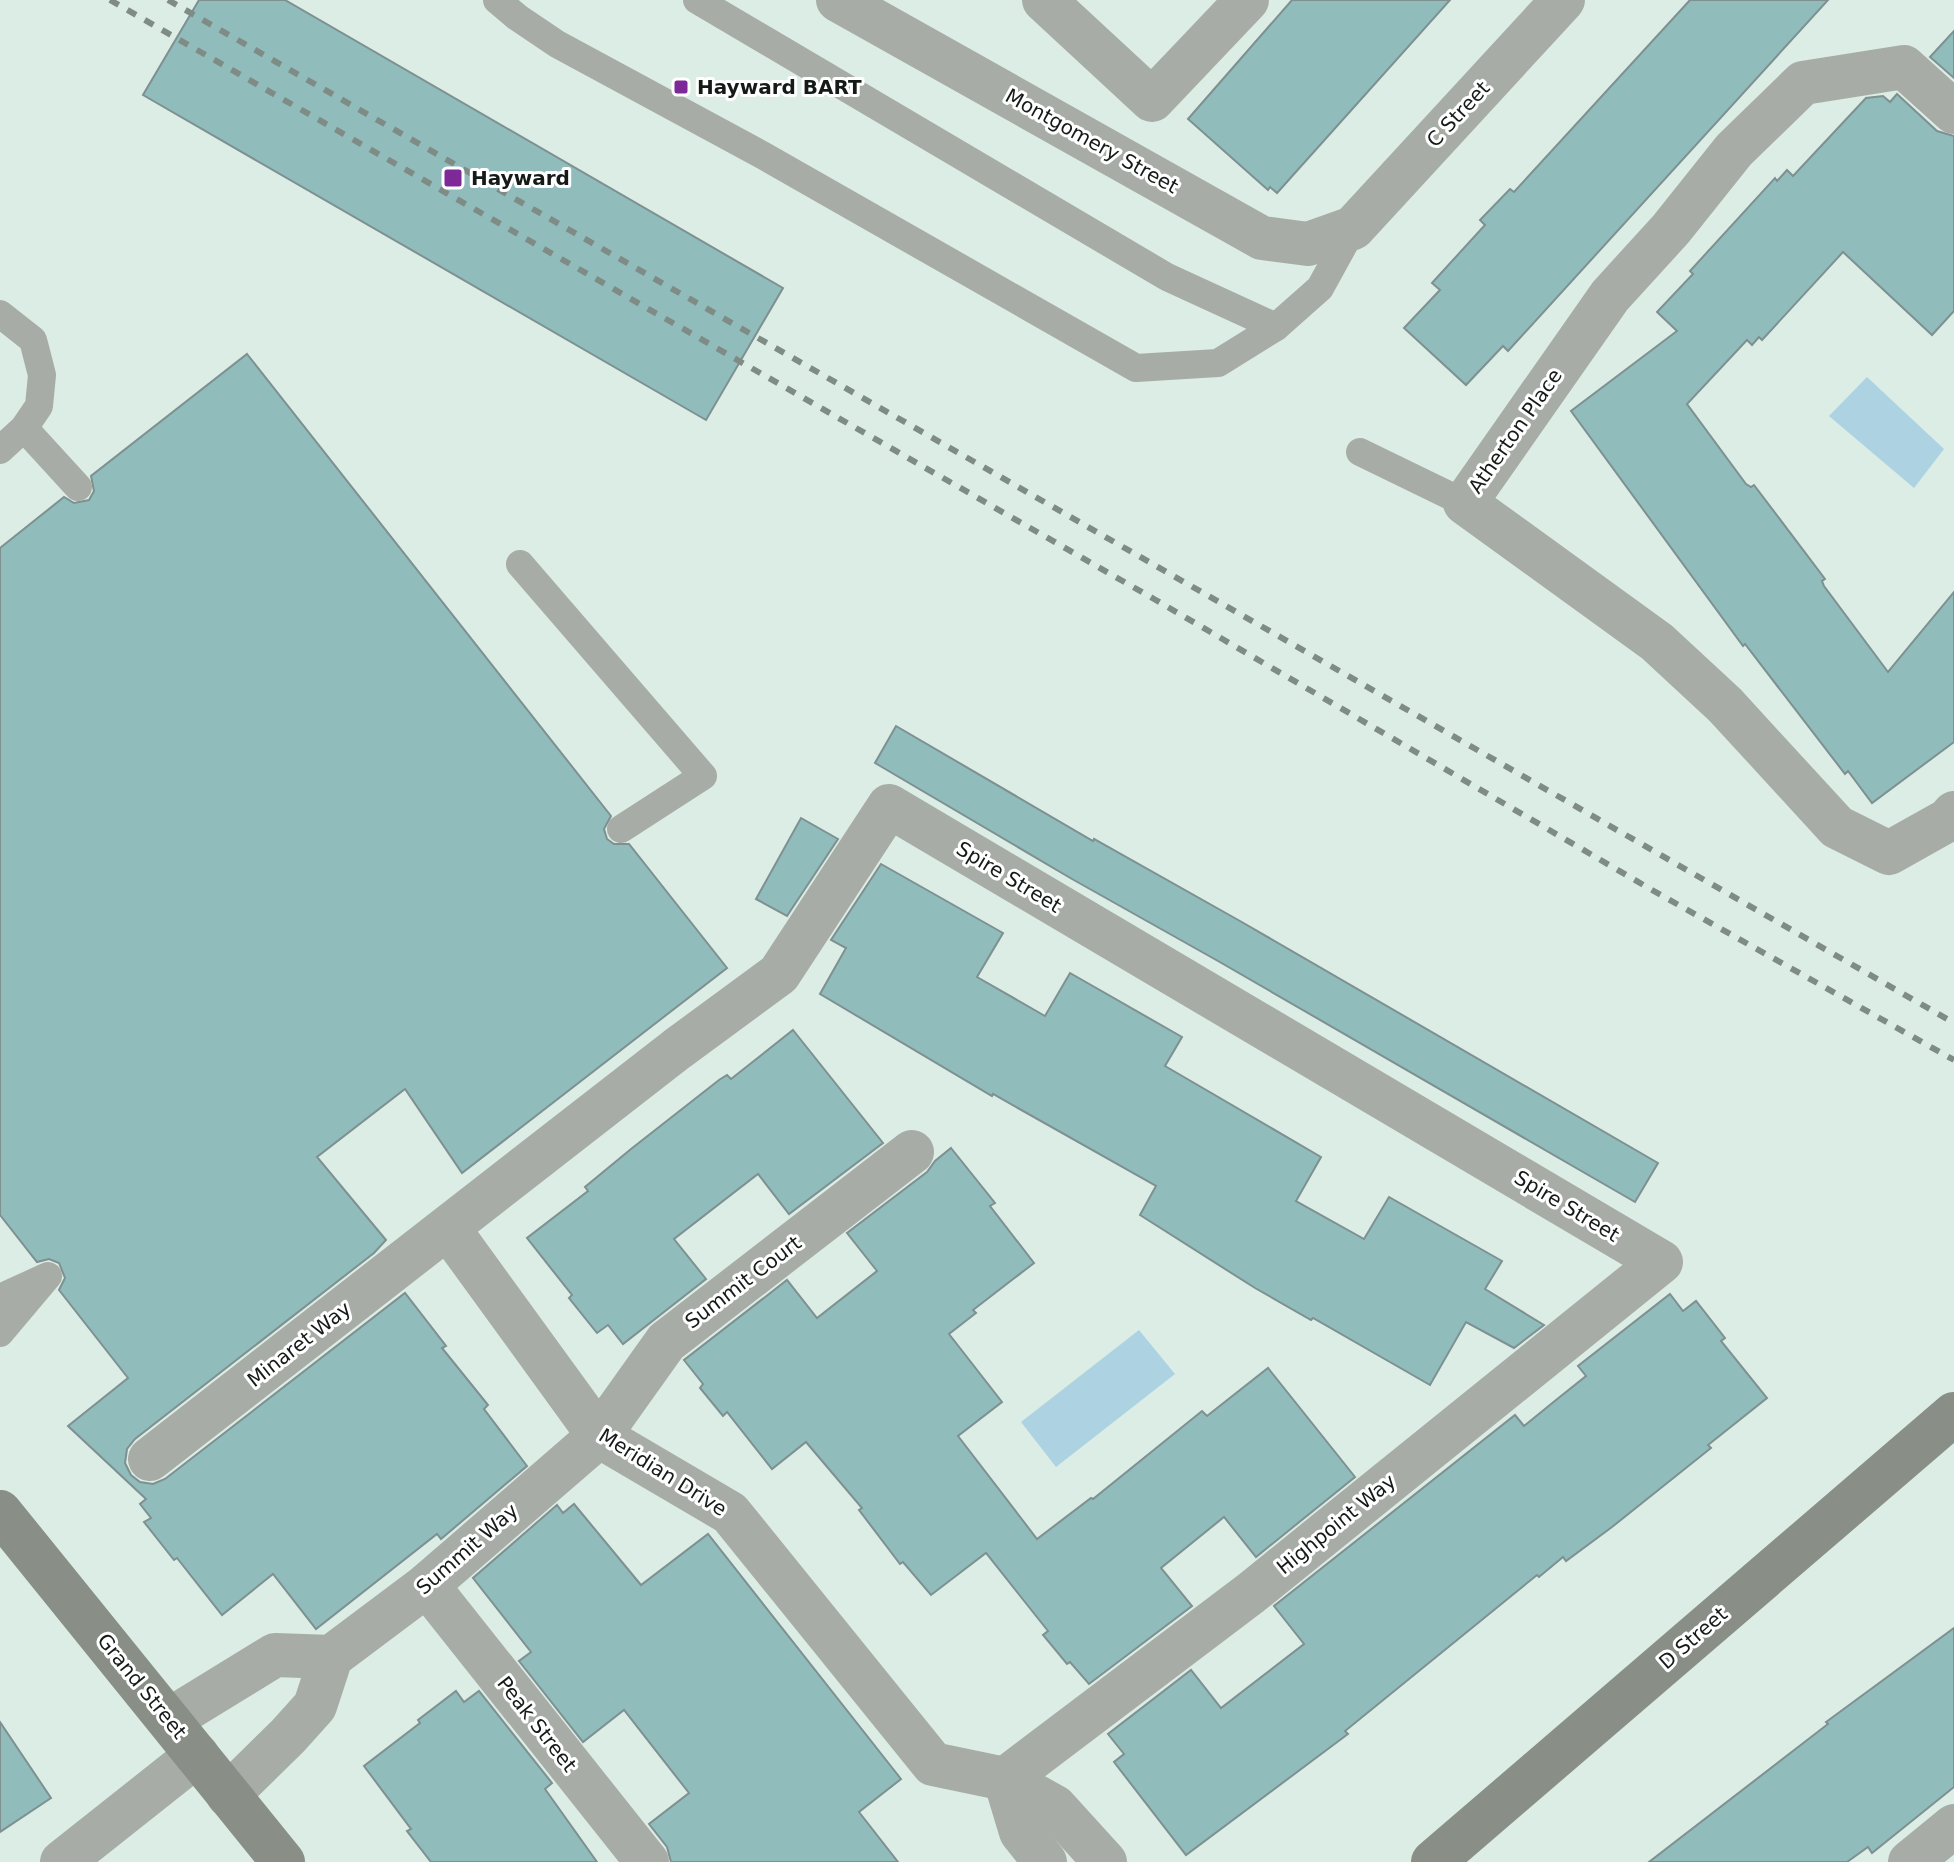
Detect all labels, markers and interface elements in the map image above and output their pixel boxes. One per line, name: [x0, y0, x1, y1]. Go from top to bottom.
place label: Hayward BART: [697, 75, 862, 99]
street label: C Street: [1422, 76, 1495, 152]
marker: Hayward BART: [672, 78, 690, 96]
street label: Montgomery Street: [1001, 83, 1183, 199]
place label: Hayward: [471, 166, 570, 190]
marker: Hayward: [442, 167, 464, 189]
street label: Atherton Place: [1463, 364, 1567, 498]
street label: Spire Street: [952, 836, 1066, 918]
street label: Spire Street: [1510, 1165, 1624, 1247]
street label: Summit Court: [680, 1230, 806, 1333]
street label: Minaret Way: [243, 1296, 356, 1392]
street label: Meridian Drive: [595, 1423, 731, 1521]
street label: Highpoint Way: [1272, 1469, 1400, 1579]
street label: Summit Way: [411, 1498, 523, 1600]
street label: D Street: [1654, 1602, 1732, 1674]
street label: Grand Street: [92, 1629, 192, 1744]
street label: Peak Street: [492, 1671, 582, 1777]

